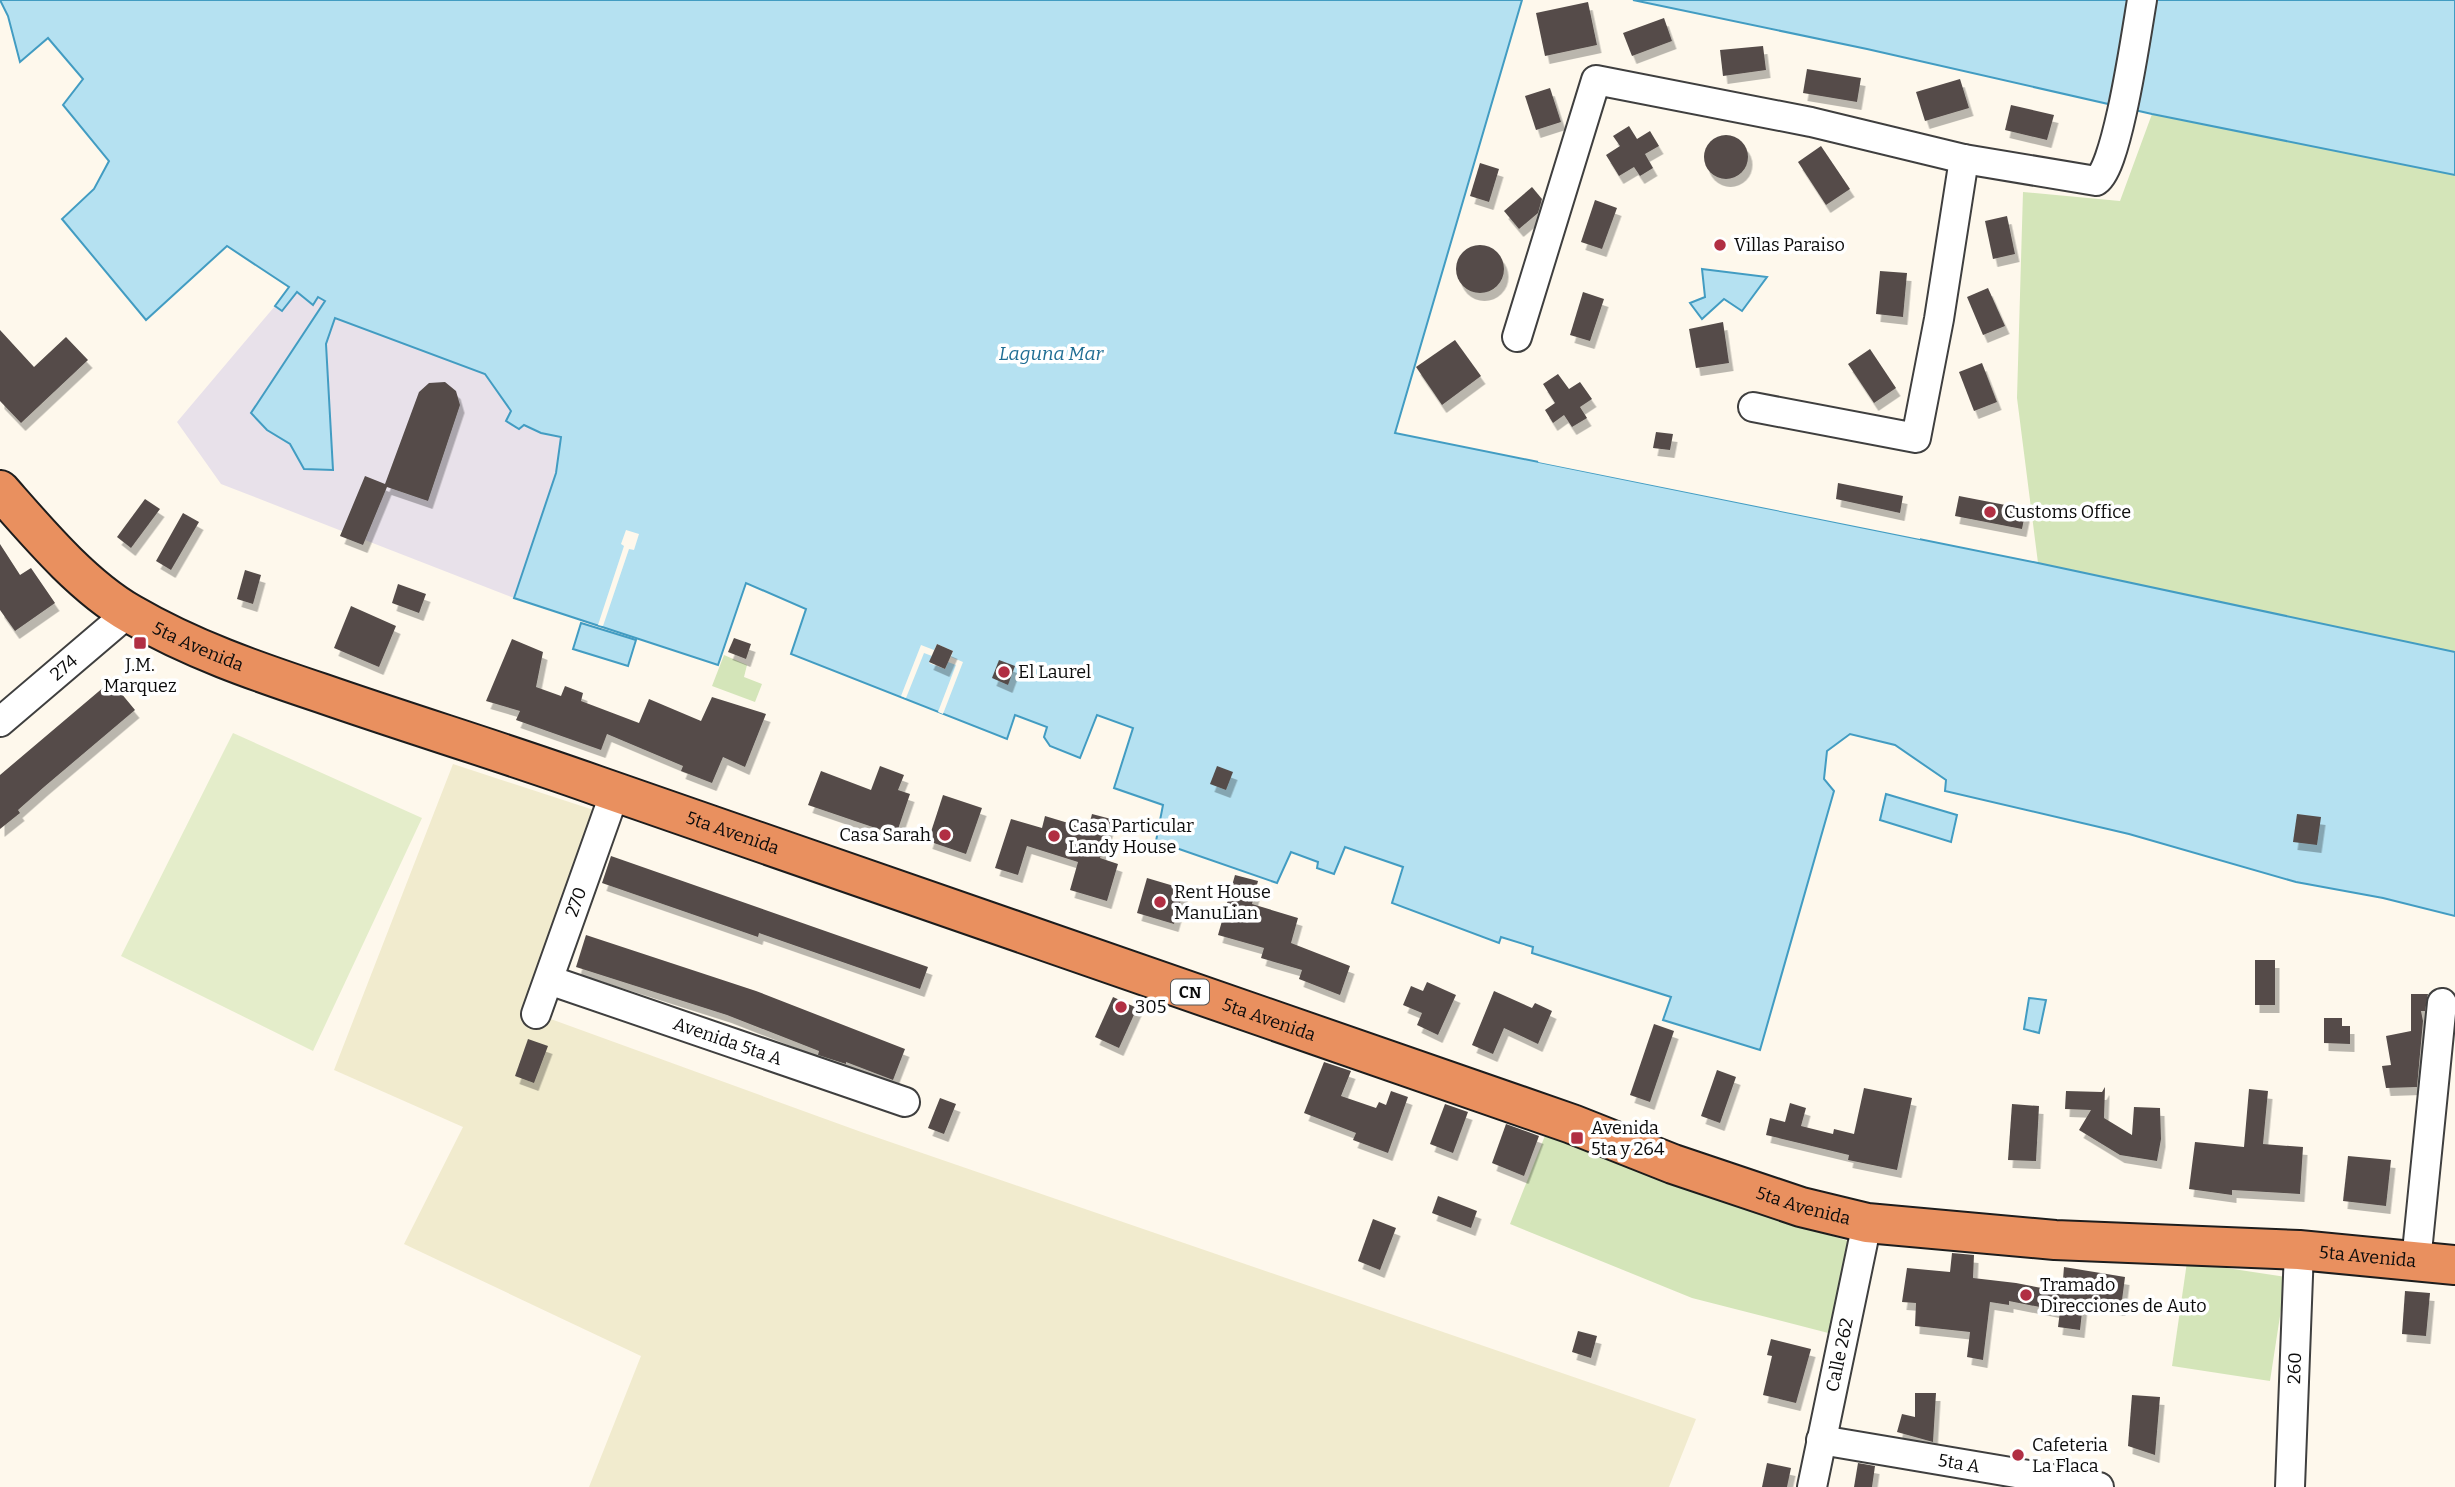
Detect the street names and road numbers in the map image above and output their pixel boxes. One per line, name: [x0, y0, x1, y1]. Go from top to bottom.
street label: 5ta Avenida: [149, 617, 247, 676]
street label: 274: [46, 649, 82, 685]
street label: 5ta Avenida: [683, 806, 782, 859]
street label: 270: [561, 884, 591, 920]
road number: CN: [1171, 980, 1209, 1004]
street label: 5ta Avenida: [1219, 993, 1319, 1046]
street label: Avenida 5ta A: [670, 1012, 785, 1070]
street label: 5ta Avenida: [1753, 1182, 1853, 1230]
street label: 5ta Avenida: [2318, 1241, 2417, 1272]
street label: Calle 262: [1821, 1316, 1858, 1394]
street label: 260: [2283, 1352, 2306, 1384]
street label: 5ta A: [1936, 1449, 1982, 1478]

